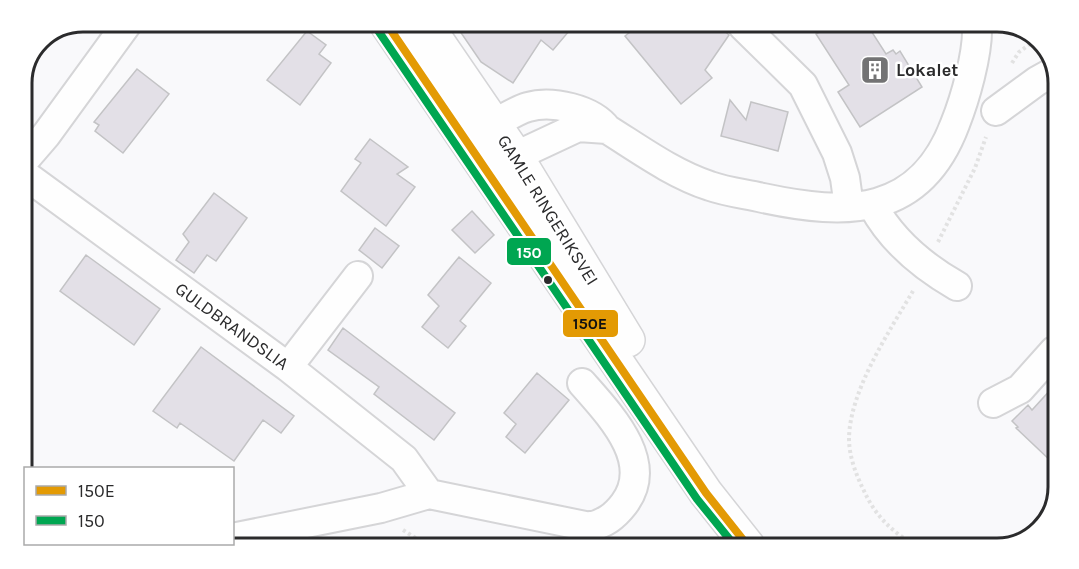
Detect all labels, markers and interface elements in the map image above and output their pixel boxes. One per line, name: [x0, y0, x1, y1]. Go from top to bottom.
building icon: Lokalet: [859, 54, 891, 86]
place label: Lokalet: [896, 59, 958, 81]
street label: GAMLE RINGERIKSVEI: [493, 131, 603, 289]
line badge: 150: [506, 237, 552, 266]
text: 150: [516, 243, 542, 262]
unlabelled marker: [542, 274, 554, 286]
street label: GULDBRANDSLIA: [171, 277, 293, 375]
line badge: 150E: [562, 309, 619, 338]
text: 150E: [573, 314, 607, 333]
legend: [24, 467, 234, 545]
text: 150E: [78, 480, 115, 502]
text: 150: [78, 510, 105, 532]

